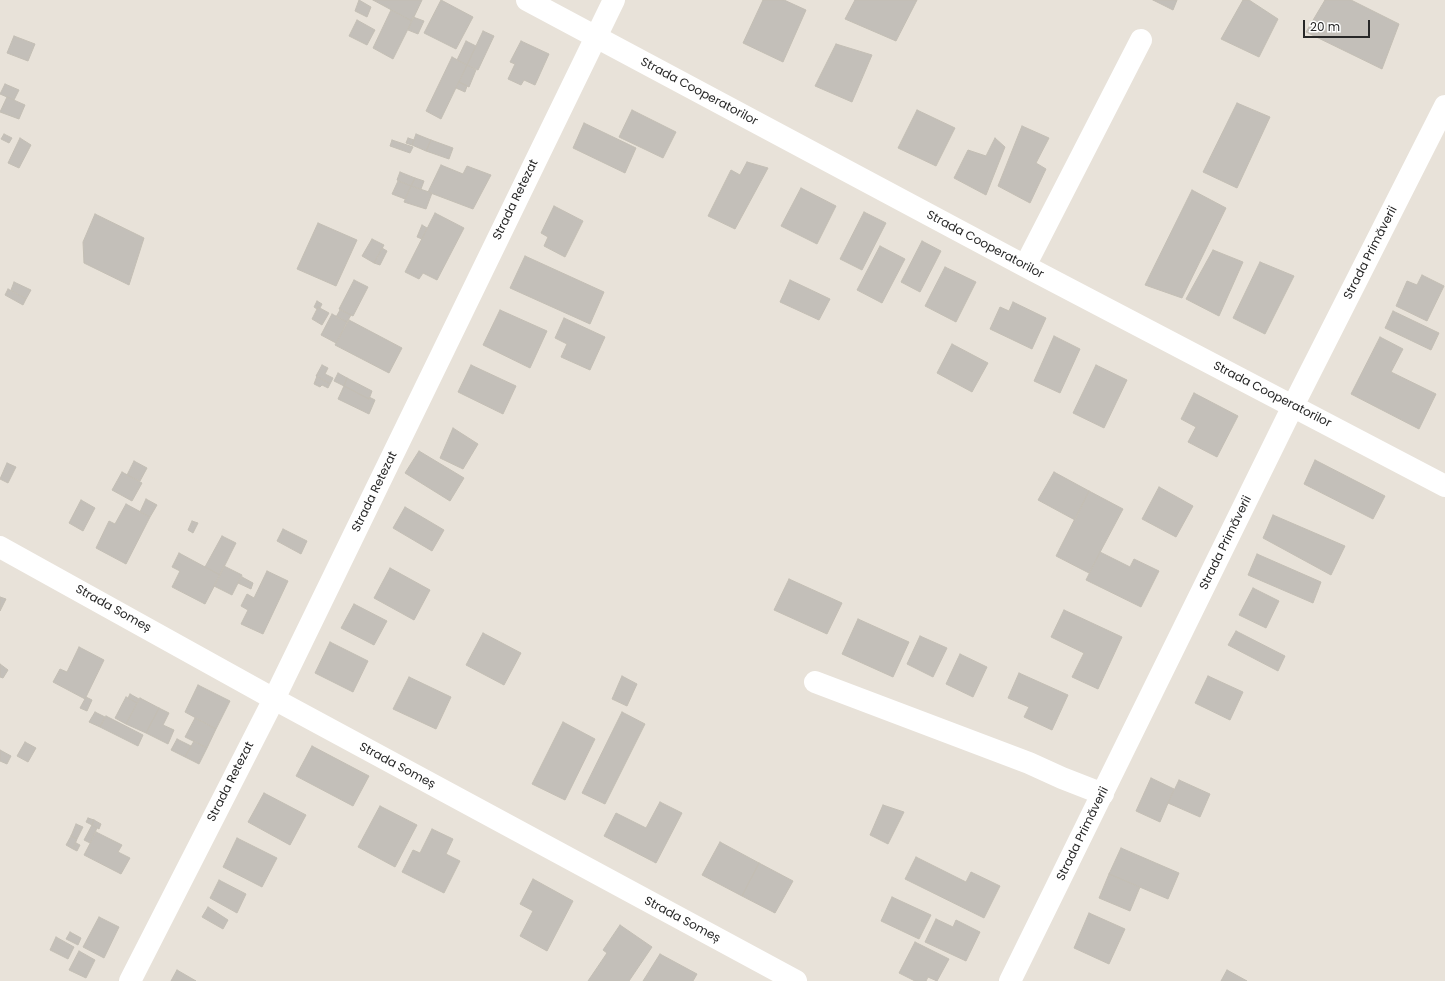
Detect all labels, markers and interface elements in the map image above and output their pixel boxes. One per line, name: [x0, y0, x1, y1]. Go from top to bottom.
scale bar: [1305, 12, 1372, 38]
text: 20 m: [1310, 18, 1340, 35]
street label: Strada Cooperatorilor: [638, 55, 760, 129]
street label: Strada Retezat: [490, 157, 542, 243]
street label: Strada Primăverii: [1341, 204, 1401, 302]
street label: Strada Cooperatorilor: [924, 208, 1046, 282]
street label: Strada Cooperatorilor: [1210, 359, 1334, 431]
street label: Strada Retezat: [349, 449, 401, 535]
street label: Strada Primăverii: [1197, 494, 1255, 592]
street label: Strada Someș: [73, 582, 153, 636]
street label: Strada Retezat: [205, 740, 257, 824]
street label: Strada Someș: [356, 740, 438, 792]
street label: Strada Primăverii: [1054, 785, 1112, 883]
street label: Strada Someș: [641, 894, 723, 946]

